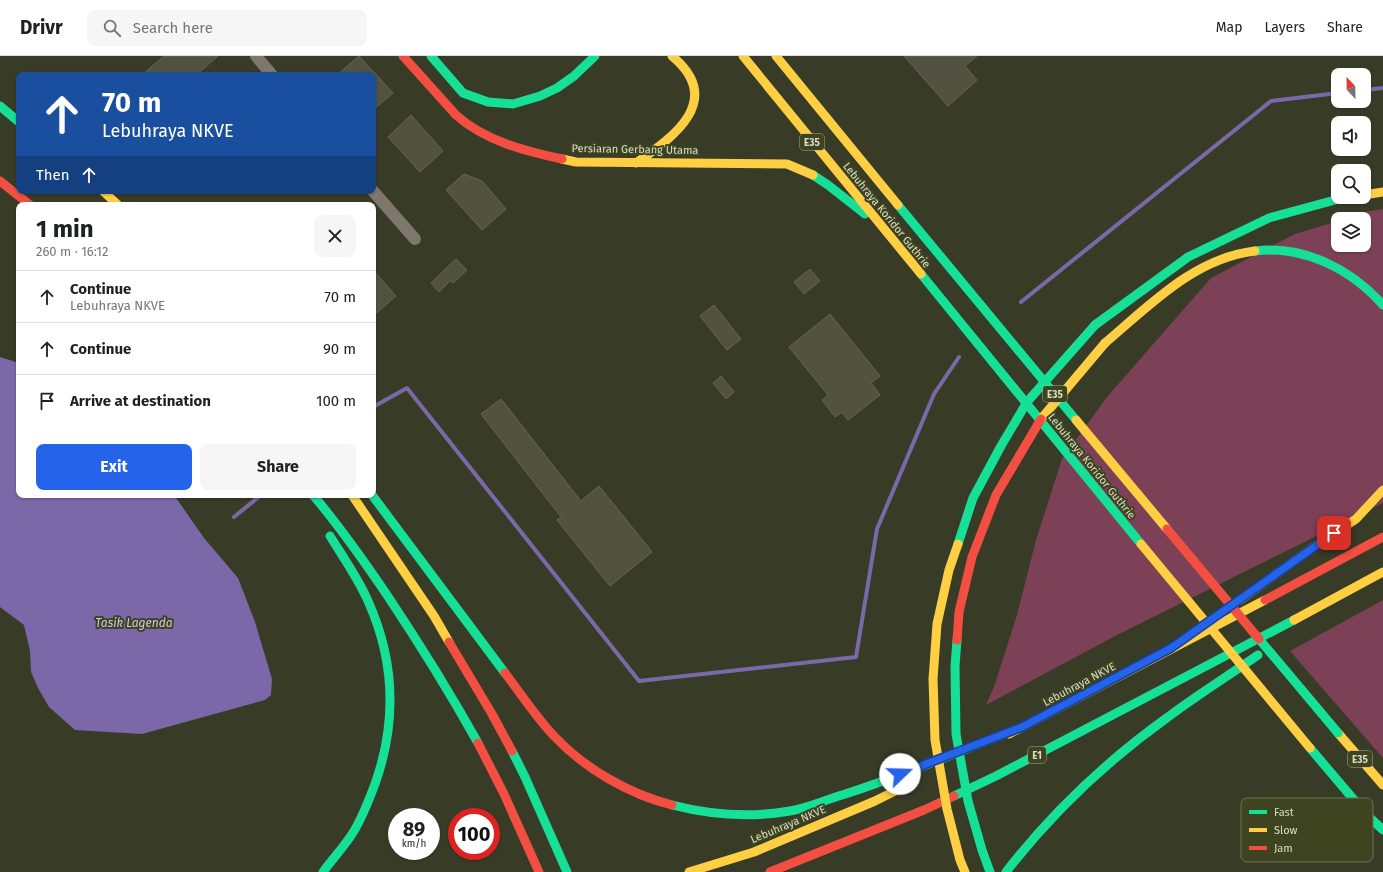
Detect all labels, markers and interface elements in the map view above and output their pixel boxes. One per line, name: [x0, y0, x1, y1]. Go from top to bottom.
search box: [87, 10, 367, 46]
text: Drivr: [20, 16, 63, 39]
icon: search: [101, 17, 123, 39]
text: Search here: [133, 19, 213, 37]
text: Map: [1216, 19, 1242, 36]
text: Layers: [1264, 19, 1305, 36]
text: Share: [1327, 19, 1363, 36]
north arrow: [1331, 68, 1371, 108]
map controls: [1331, 68, 1371, 252]
text: 70 m: [102, 86, 161, 119]
icon: ahead: [36, 88, 88, 140]
button: sound: [1331, 116, 1371, 156]
text: Lebuhraya NKVE: [102, 120, 234, 142]
road number: E35: [800, 134, 824, 150]
street label: Persiaran Gerbang Utama: [571, 142, 699, 157]
street label: Lebuhraya Koridor Guthrie: [840, 160, 933, 271]
icon: ahead: [78, 164, 100, 186]
button: search: [1331, 164, 1371, 204]
text: Then: [36, 166, 70, 184]
button: layers: [1331, 212, 1371, 252]
text: 1 min: [36, 215, 94, 243]
button: close: [314, 215, 356, 257]
text: 260 m · 16:12: [36, 244, 108, 259]
text: Continue: [70, 280, 131, 298]
icon: ahead: [36, 286, 58, 308]
text: 70 m: [324, 288, 356, 306]
text: Lebuhraya NKVE: [70, 298, 165, 313]
icon: ahead: [36, 338, 58, 360]
text: Continue: [70, 340, 131, 358]
text: 90 m: [323, 340, 356, 358]
road number: E35: [1043, 386, 1067, 402]
icon: arrive: [36, 390, 58, 412]
text: Arrive at destination: [70, 392, 211, 410]
text: 100 m: [316, 392, 356, 410]
street label: Lebuhraya Koridor Guthrie: [1045, 411, 1138, 522]
button: Exit: [36, 444, 192, 490]
button: Share: [200, 444, 356, 490]
pin: [1317, 516, 1351, 550]
icon: arrive: [1323, 522, 1345, 544]
water label: Tasik Lagenda: [95, 616, 173, 630]
street label: Lebuhraya NKVE: [1041, 660, 1118, 709]
road number: E1: [1028, 747, 1046, 763]
road number: E35: [1348, 751, 1372, 767]
position arrow: [879, 753, 921, 795]
legend: [1241, 798, 1373, 862]
street label: Lebuhraya NKVE: [749, 803, 828, 846]
text: Fast: [1274, 806, 1294, 819]
speed limit sign: 100: [448, 808, 500, 860]
text: 89: [403, 817, 425, 841]
text: Slow: [1274, 824, 1298, 837]
text: km/h: [402, 838, 426, 850]
text: Jam: [1274, 842, 1293, 855]

